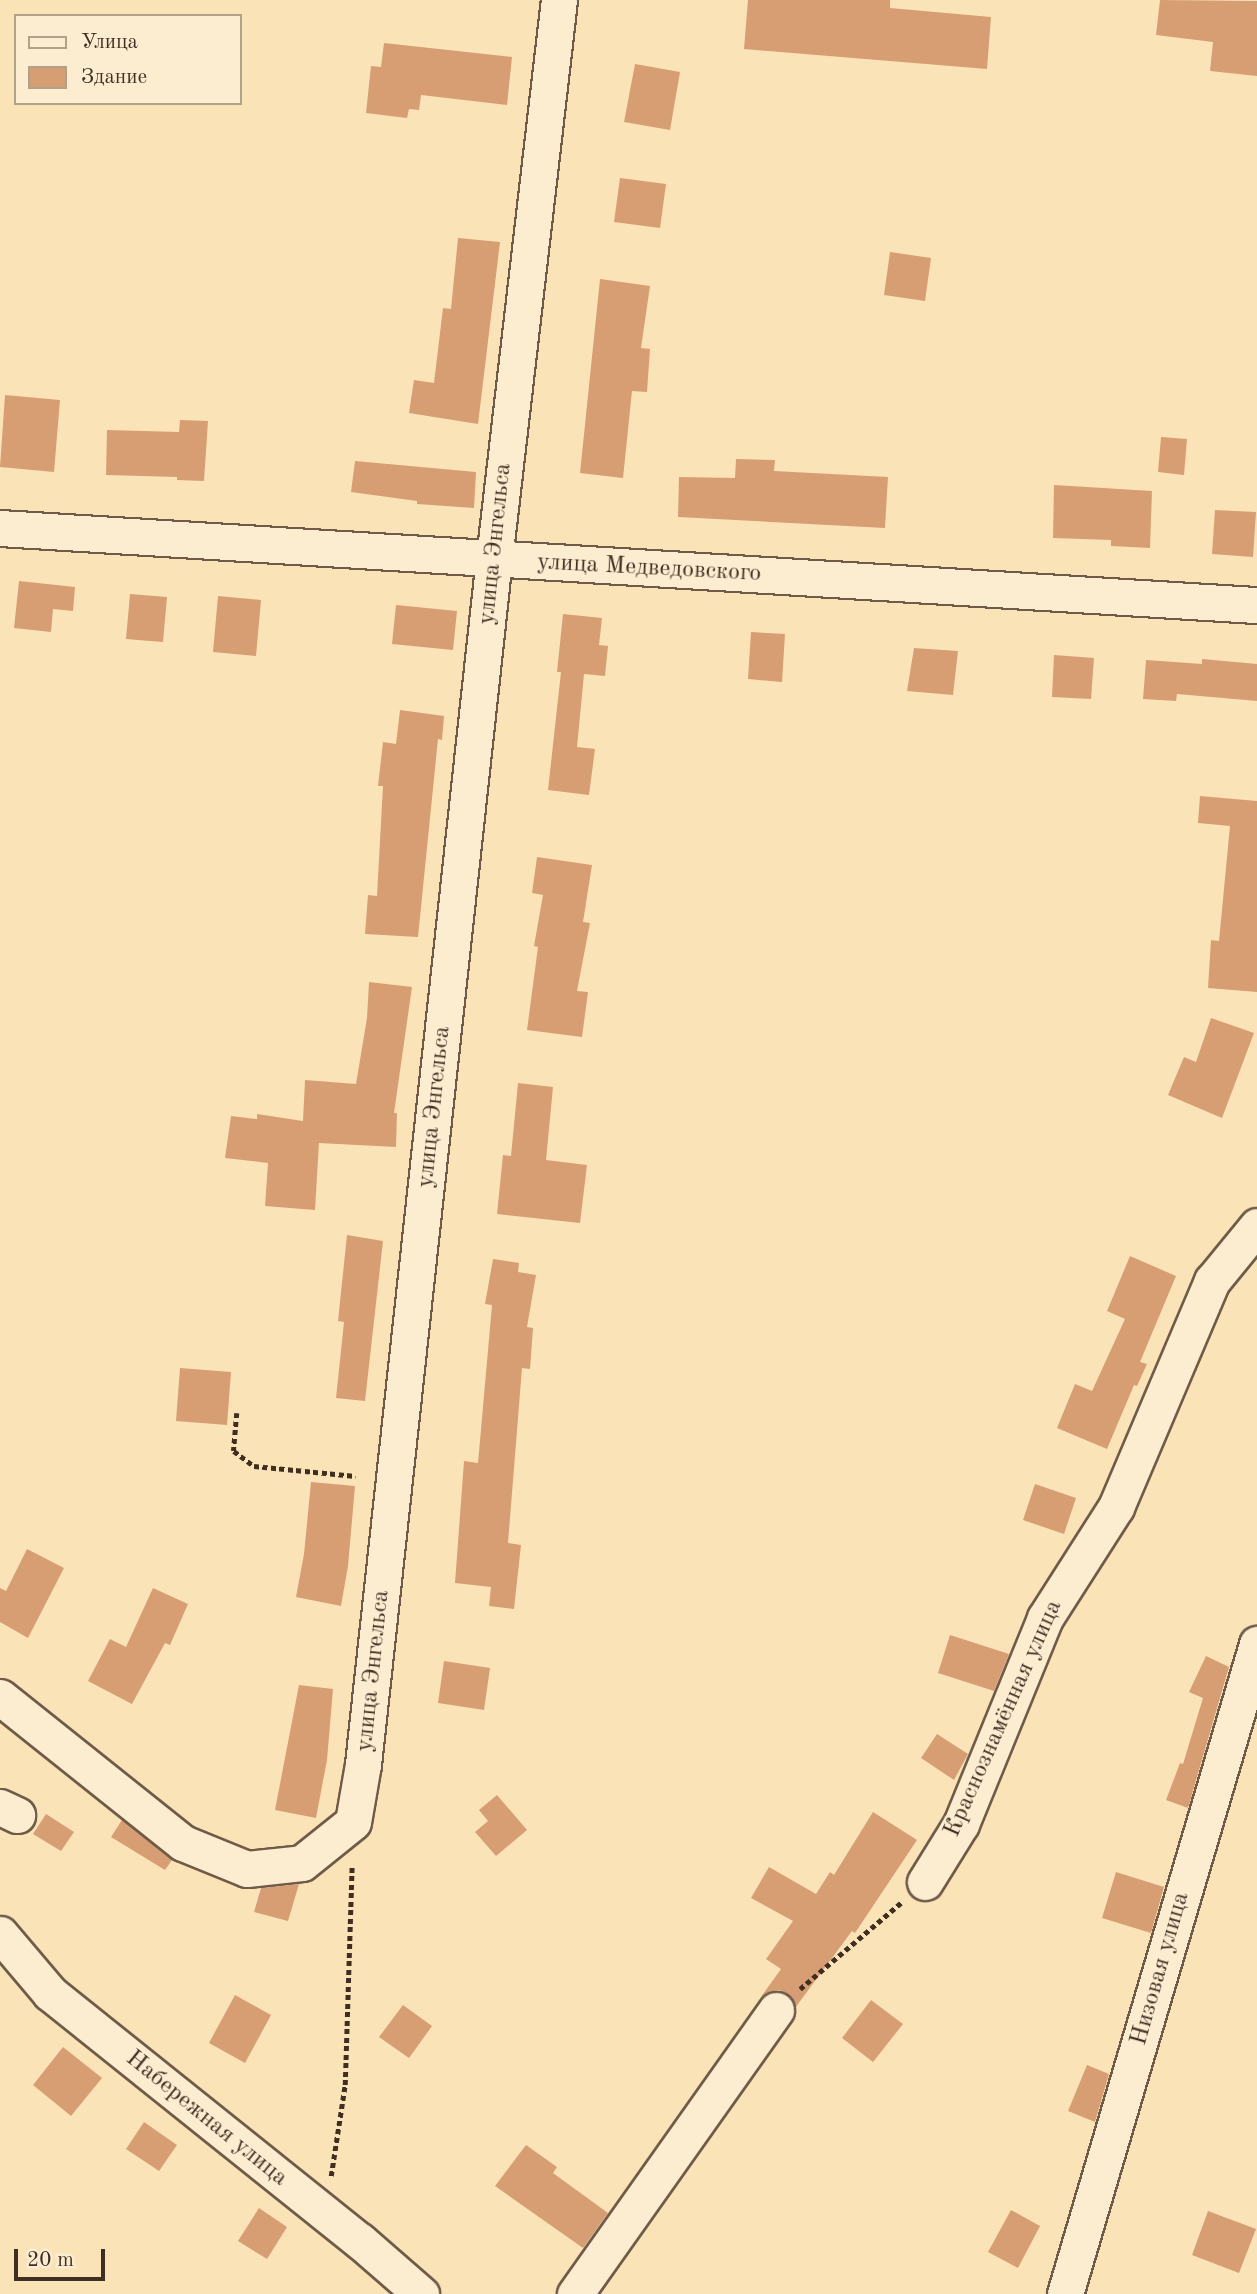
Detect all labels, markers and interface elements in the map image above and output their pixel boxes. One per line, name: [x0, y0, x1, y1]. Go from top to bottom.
legend: [14, 14, 242, 105]
text: Улица: [81, 32, 138, 53]
text: Здание: [81, 67, 147, 88]
street label: улица Энгельса: [473, 462, 519, 626]
street label: улица Медведовского: [536, 549, 762, 589]
street label: улица Энгельса: [412, 1025, 458, 1189]
street label: улица Энгельса: [351, 1589, 397, 1753]
street label: Краснознамённая улица: [939, 1596, 1069, 1842]
street label: Низовая улица: [1125, 1889, 1197, 2049]
street label: Набережная улица: [119, 2045, 293, 2193]
scale bar: [18, 2234, 108, 2278]
text: 20 m: [27, 2250, 74, 2271]

